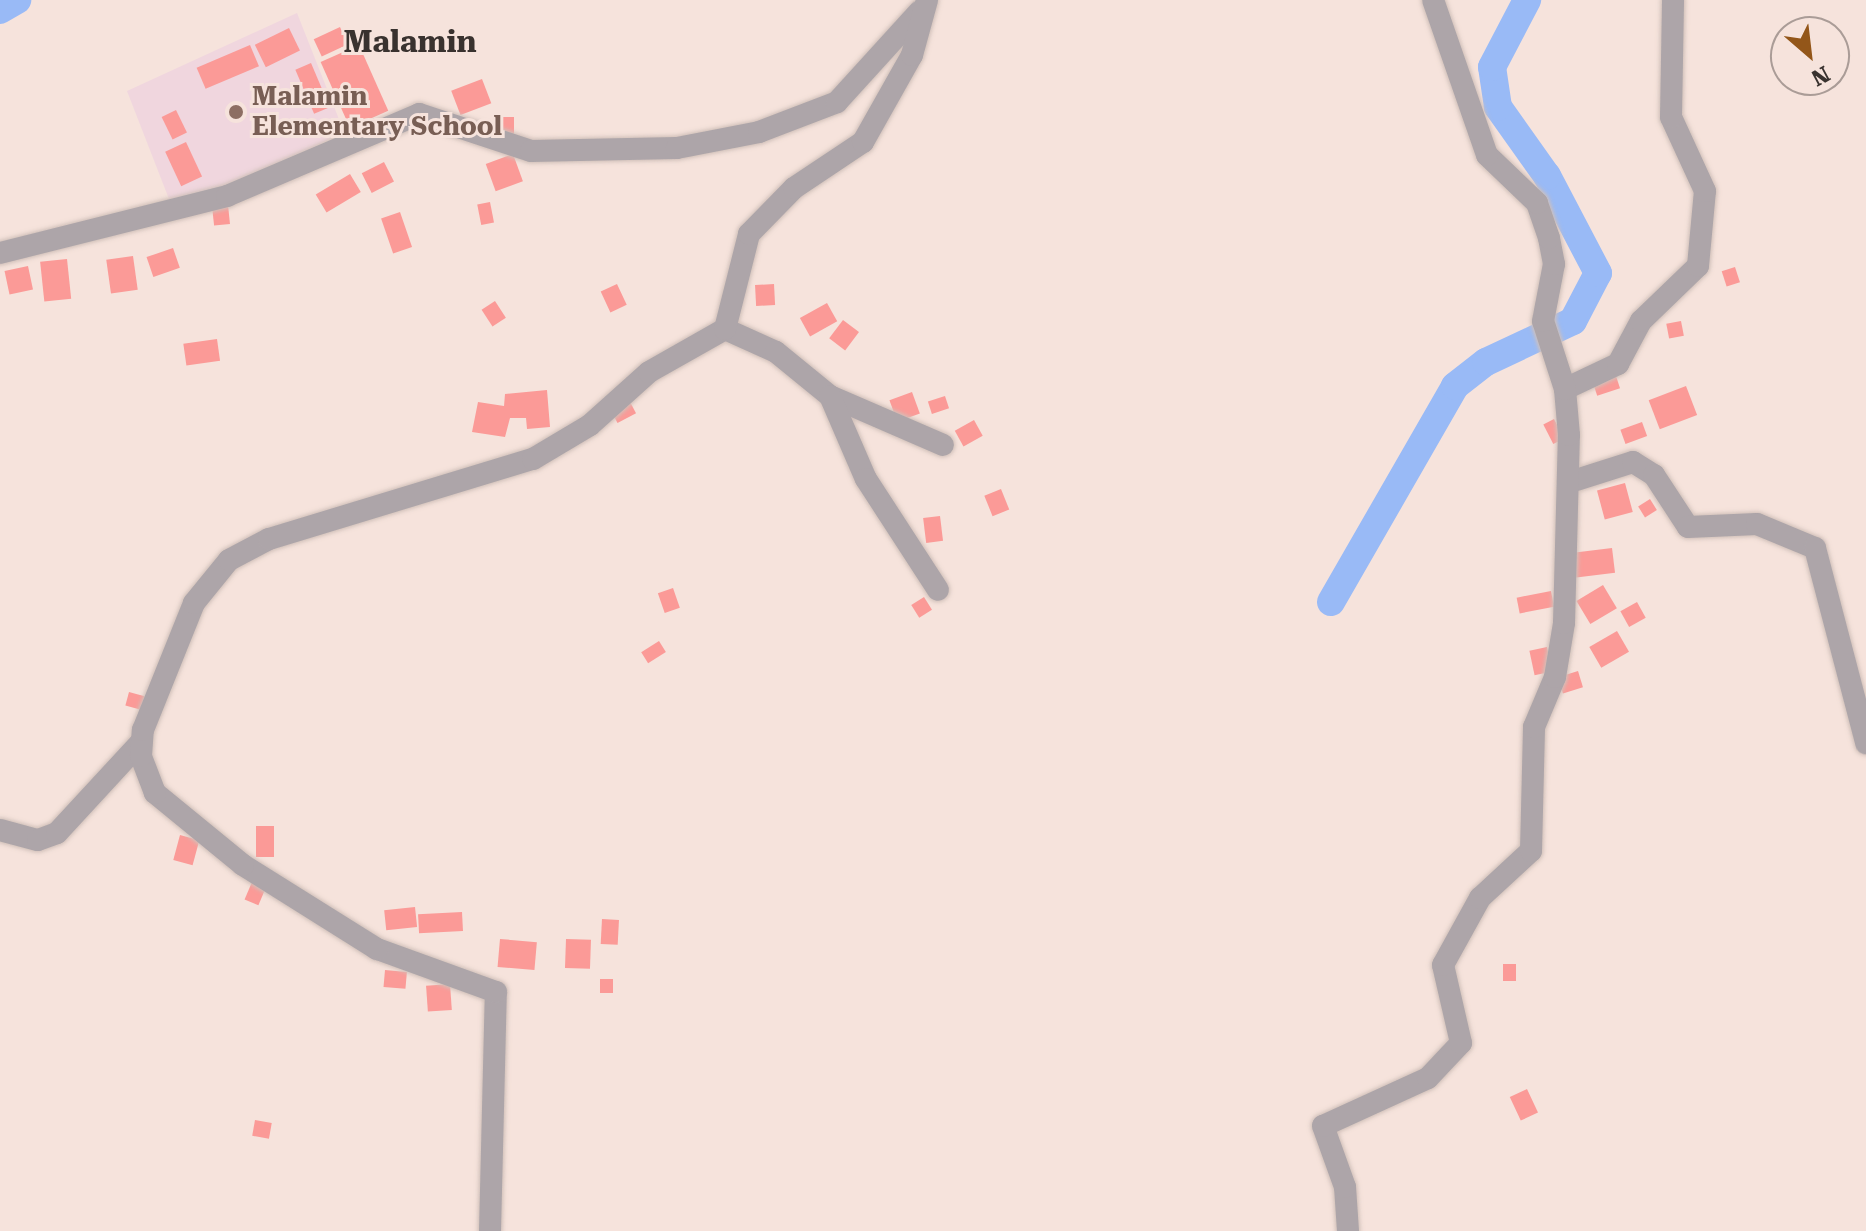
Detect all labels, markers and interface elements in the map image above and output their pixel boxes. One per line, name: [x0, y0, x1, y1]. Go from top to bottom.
north arrow: [1770, 16, 1850, 96]
district label: Malamin: [343, 24, 477, 60]
text: N: [1807, 61, 1834, 91]
place label: Malamin Elementary School: [252, 81, 502, 142]
marker: Malamin Elementary School: [227, 103, 245, 121]

